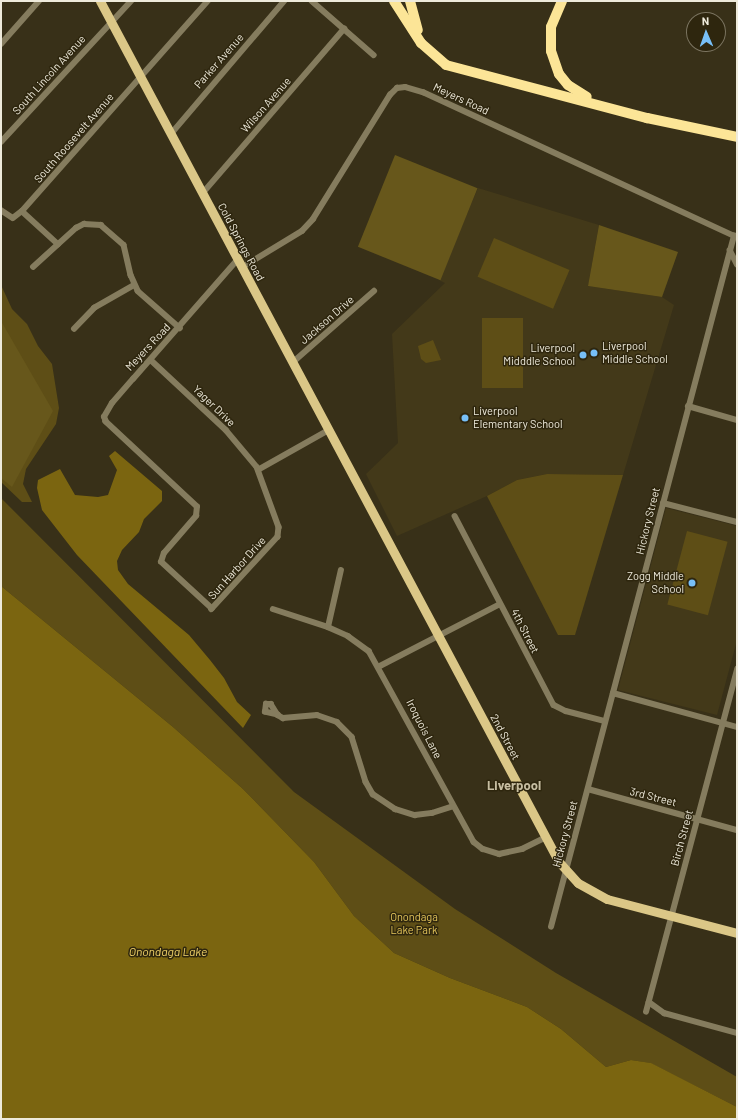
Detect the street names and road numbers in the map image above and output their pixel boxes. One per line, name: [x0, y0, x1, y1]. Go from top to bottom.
street label: Parker Avenue: [192, 31, 246, 91]
street label: South Lincoln Avenue: [10, 32, 88, 118]
street label: Wilson Avenue: [238, 74, 294, 136]
street label: Meyers Road: [431, 80, 491, 118]
street label: South Roosevelt Avenue: [31, 90, 117, 186]
street label: Cold Springs Road: [215, 201, 267, 283]
street label: Jackson Drive: [297, 293, 357, 347]
street label: Meyers Road: [123, 321, 173, 373]
street label: Yager Drive: [190, 383, 238, 429]
street label: Hickory Street: [633, 486, 663, 556]
street label: Sun Harbor Drive: [205, 534, 269, 602]
street label: 4th Street: [508, 607, 542, 655]
street label: Iroquois Lane: [403, 697, 445, 761]
street label: 2nd Street: [487, 712, 523, 762]
street label: 3rd Street: [628, 785, 678, 809]
street label: Hickory Street: [550, 799, 580, 869]
street label: Birch Street: [668, 809, 696, 867]

